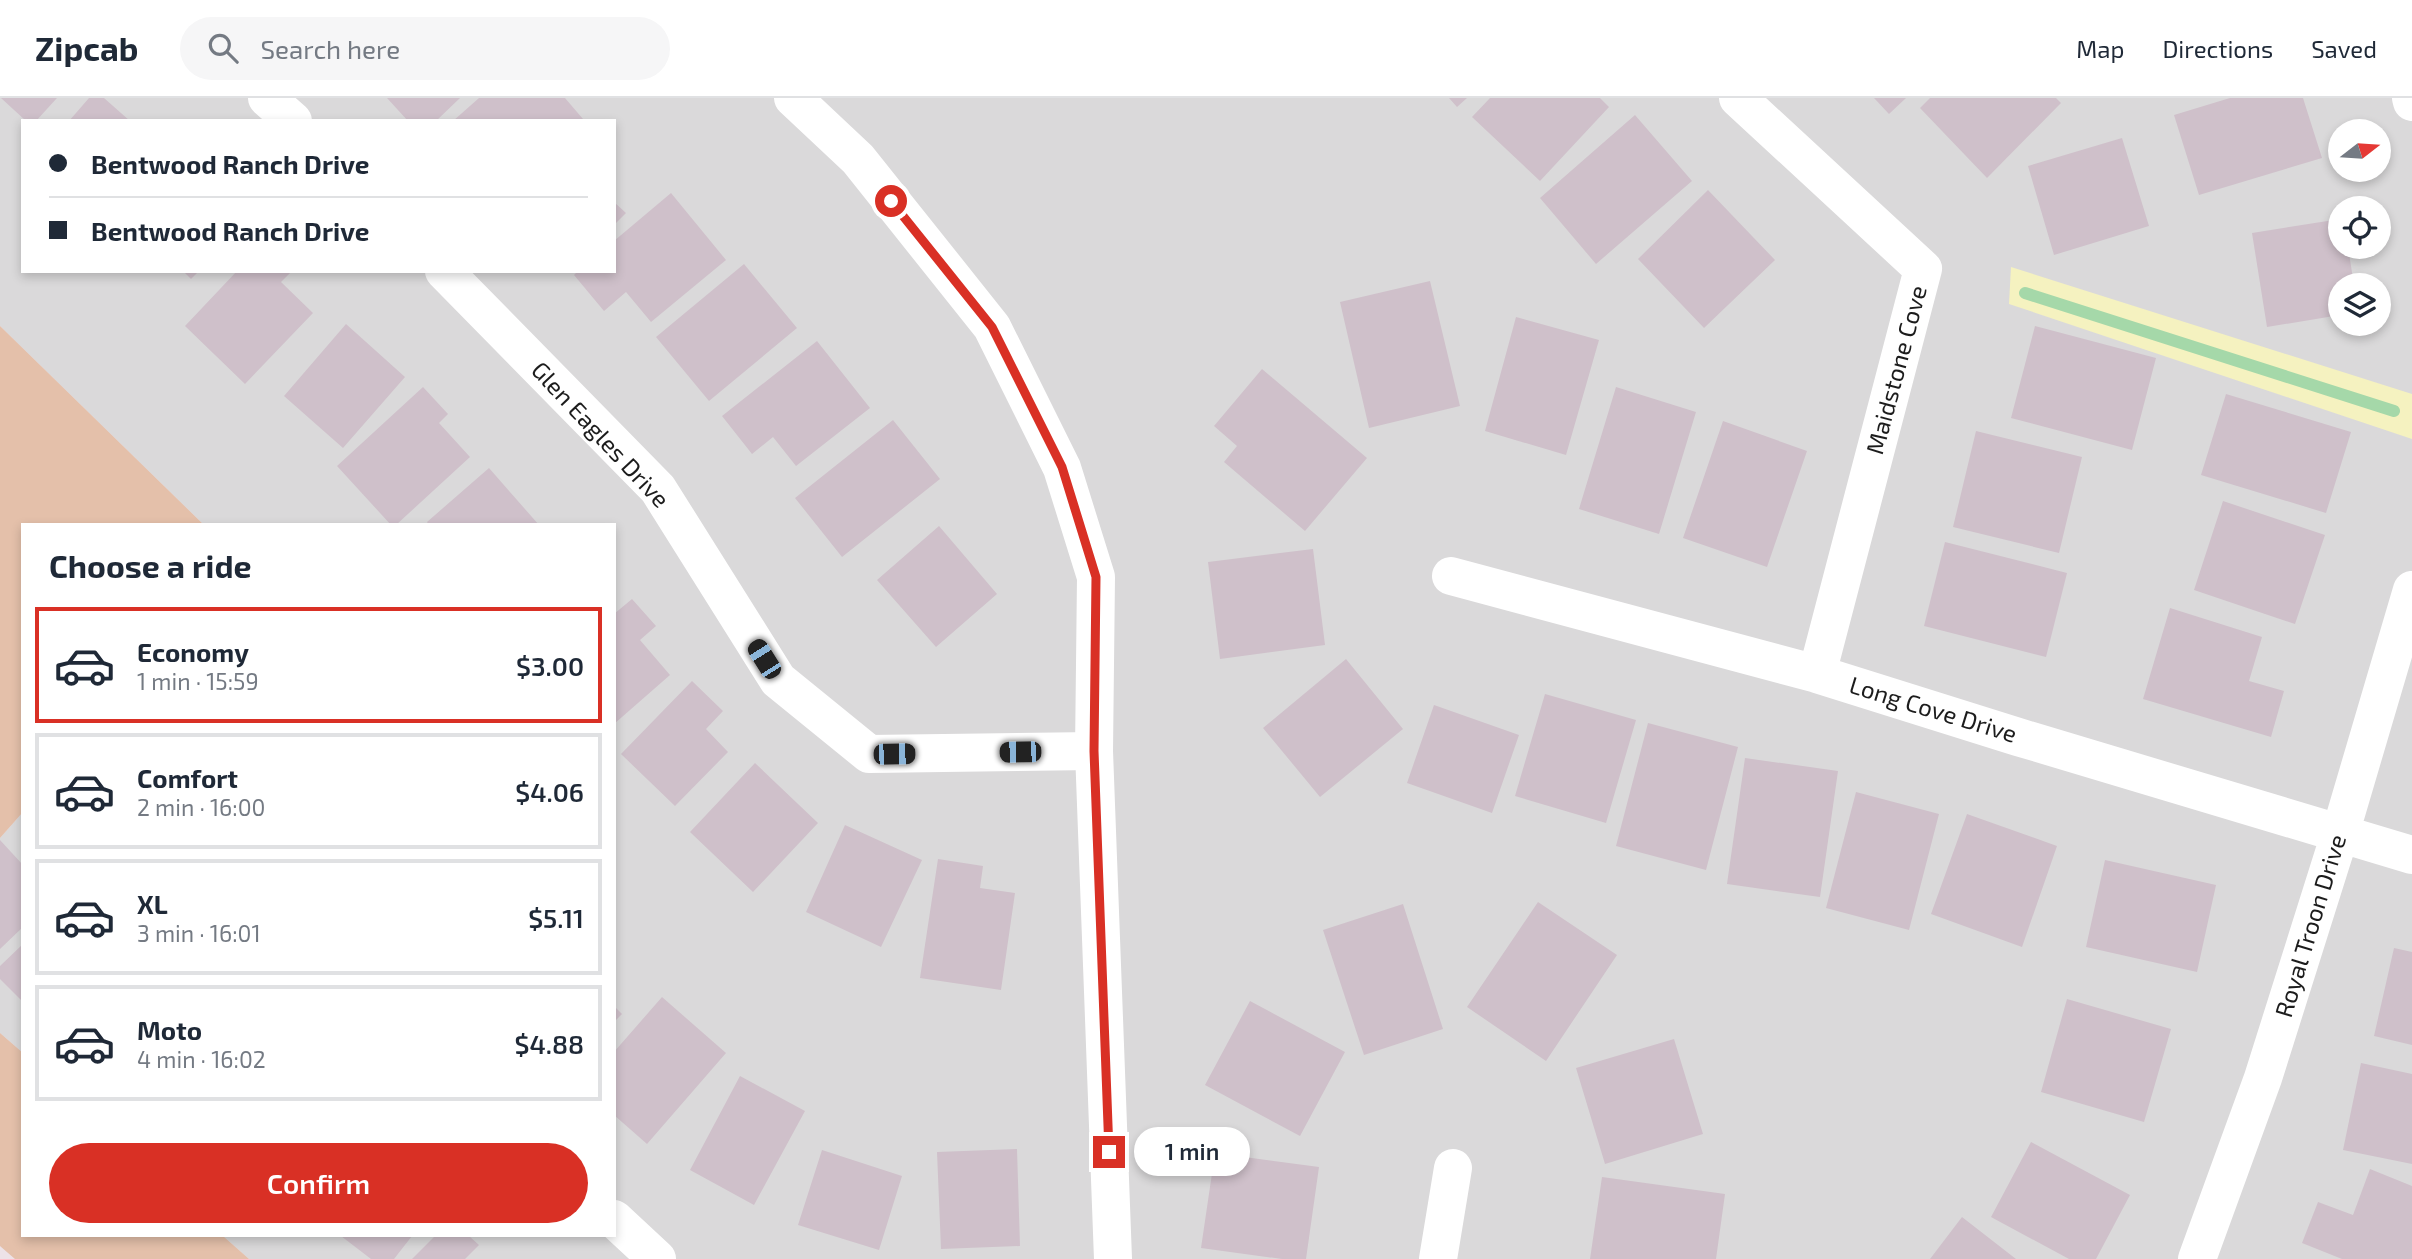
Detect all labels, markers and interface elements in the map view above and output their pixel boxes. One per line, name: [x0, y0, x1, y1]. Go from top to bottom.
search box: [180, 17, 670, 80]
text: Zipcab: [35, 28, 138, 68]
icon: search: [204, 29, 242, 67]
text: Search here: [260, 33, 400, 64]
text: Map: [2076, 34, 2124, 63]
text: Directions: [2162, 34, 2273, 63]
text: Saved: [2311, 34, 2377, 63]
north arrow: [2328, 119, 2390, 182]
map controls: [2328, 119, 2391, 336]
text: Bentwood Ranch Drive: [91, 148, 369, 179]
route start: [875, 185, 907, 217]
button: locate: [2328, 196, 2391, 259]
text: Bentwood Ranch Drive: [91, 215, 369, 246]
button: layers: [2328, 273, 2391, 336]
street label: Maidstone Cove: [1859, 282, 1932, 457]
street label: Glen Eagles Drive: [526, 355, 676, 513]
text: Choose a ride: [49, 546, 252, 584]
icon: car: [53, 634, 116, 697]
text: Economy: [137, 636, 249, 667]
car: [744, 636, 785, 682]
text: $3.00: [516, 650, 584, 681]
text: 1 min · 15:59: [137, 667, 259, 695]
street label: Long Cove Drive: [1846, 669, 2021, 748]
car: [999, 741, 1042, 763]
car: [873, 743, 916, 765]
icon: car: [53, 760, 116, 823]
text: Comfort: [137, 762, 238, 793]
text: $4.06: [515, 776, 584, 807]
text: 2 min · 16:00: [137, 793, 265, 821]
street label: Royal Troon Drive: [2268, 831, 2351, 1021]
icon: car: [53, 886, 116, 949]
text: XL: [137, 888, 168, 919]
text: $5.11: [528, 902, 584, 933]
text: 3 min · 16:01: [137, 919, 261, 947]
icon: car: [53, 1012, 116, 1075]
text: Moto: [137, 1014, 202, 1045]
text: $4.88: [515, 1028, 584, 1059]
text: 4 min · 16:02: [137, 1045, 266, 1073]
callout: 1 min: [1134, 1128, 1249, 1176]
route end: [1093, 1136, 1125, 1168]
text: 1 min: [1165, 1137, 1219, 1165]
button: Confirm: [49, 1143, 588, 1223]

